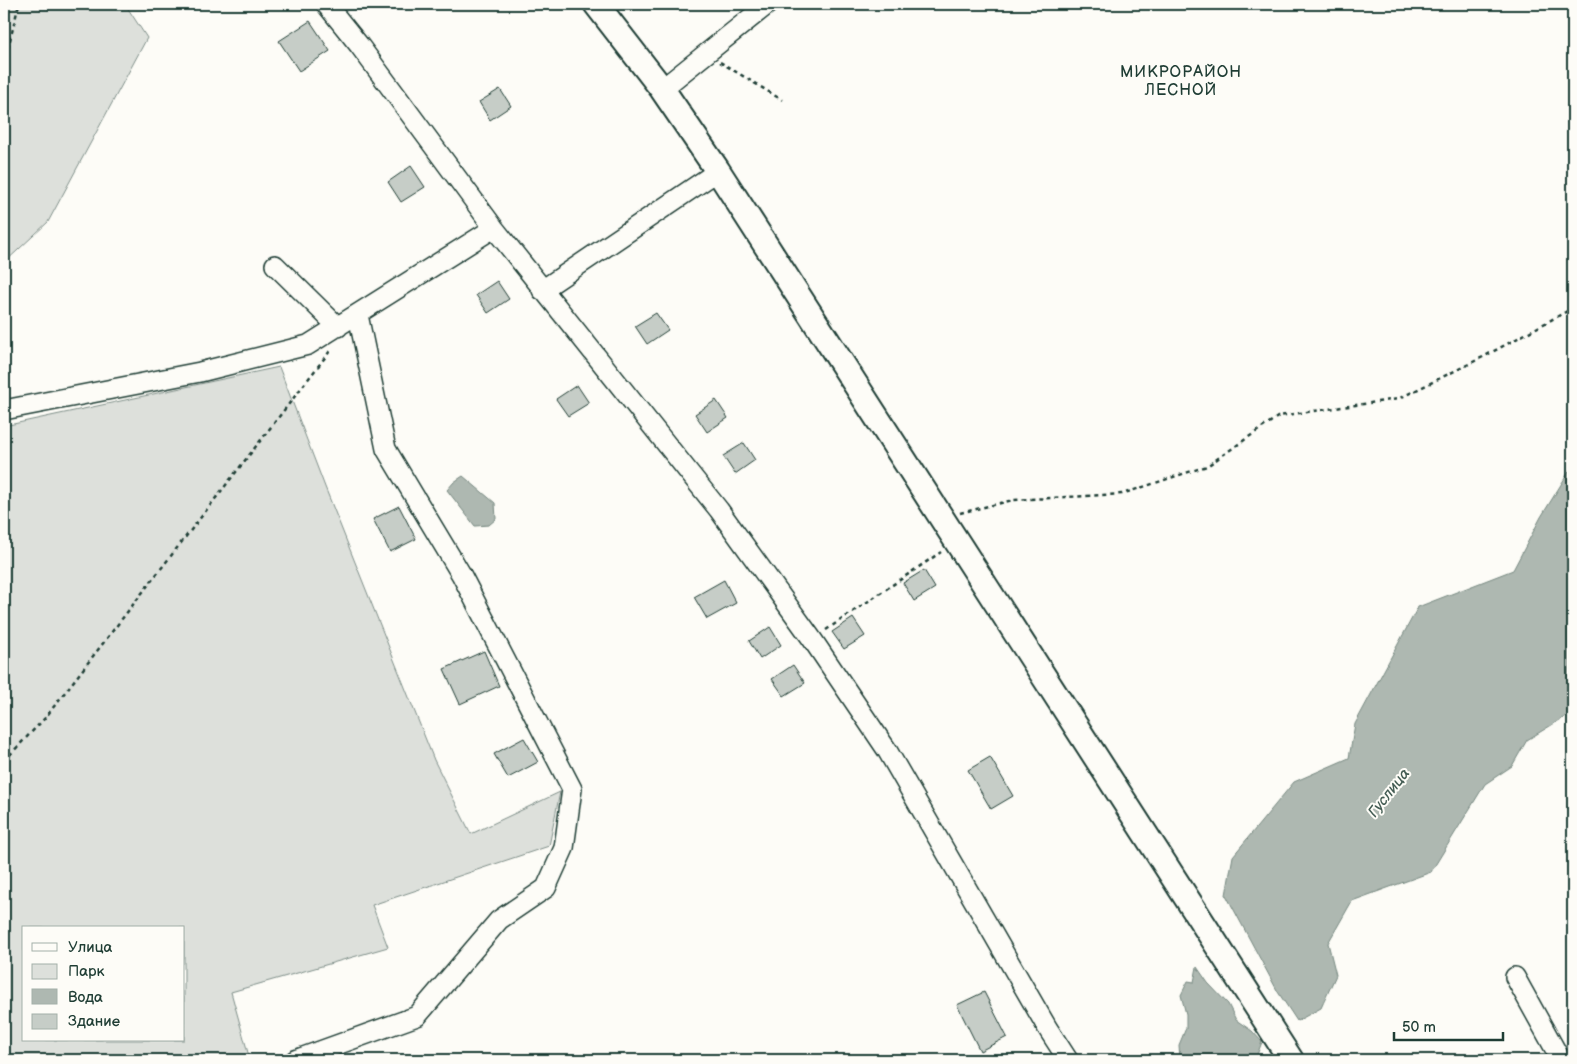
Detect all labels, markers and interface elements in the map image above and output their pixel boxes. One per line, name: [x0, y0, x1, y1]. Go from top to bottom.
district label: МИКРОРАЙОН ЛЕСНОЙ: [1120, 63, 1242, 100]
water label: Гуслица: [1364, 765, 1414, 821]
legend: [22, 926, 185, 1042]
text: Улица: [68, 938, 113, 957]
text: Парк: [68, 962, 105, 981]
text: Вода: [68, 988, 103, 1007]
scale bar: [1394, 1009, 1503, 1041]
text: Здание: [68, 1012, 120, 1031]
text: 50 m: [1402, 1018, 1436, 1037]

